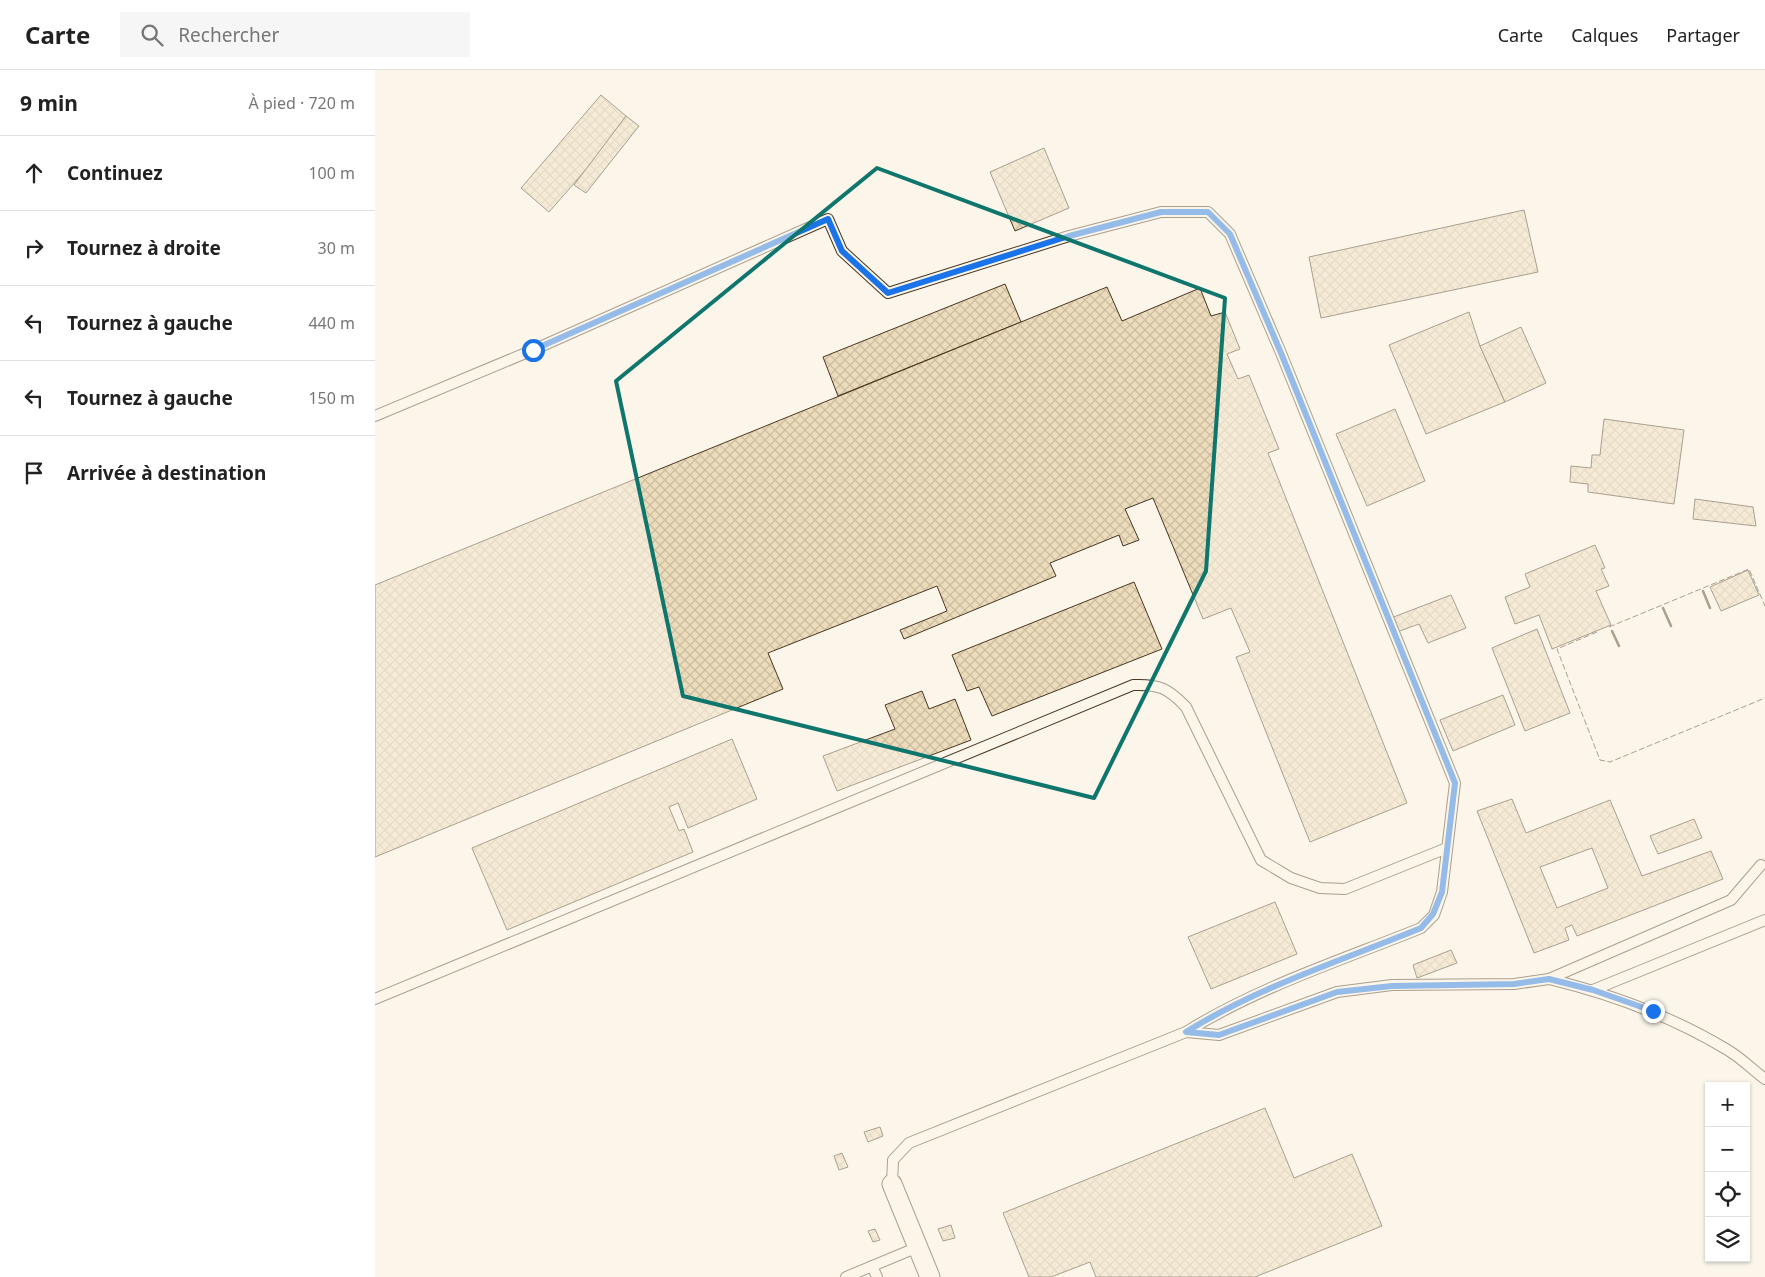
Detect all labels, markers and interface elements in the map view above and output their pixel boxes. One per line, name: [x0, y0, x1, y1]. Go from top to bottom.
search box: [120, 12, 470, 57]
text: Carte: [25, 18, 90, 51]
icon: search: [138, 21, 166, 49]
text: Rechercher: [178, 22, 279, 48]
text: Carte: [1498, 23, 1543, 47]
text: Calques: [1571, 23, 1638, 47]
text: Partager: [1666, 23, 1740, 47]
text: 9 min: [20, 89, 78, 117]
text: À pied · 720 m: [249, 92, 355, 114]
icon: ahead: [20, 159, 48, 187]
text: Continuez: [67, 160, 163, 186]
text: 100 m: [308, 162, 355, 184]
icon: right: [20, 234, 48, 262]
text: Tournez à droite: [67, 235, 221, 261]
text: 30 m: [318, 237, 355, 259]
icon: left: [20, 309, 48, 337]
text: Tournez à gauche: [67, 310, 233, 336]
text: 440 m: [308, 312, 355, 334]
route start: [522, 339, 545, 362]
icon: left: [20, 384, 48, 412]
text: Tournez à gauche: [67, 385, 233, 411]
text: 150 m: [308, 387, 355, 409]
icon: arrive: [20, 459, 48, 487]
text: Arrivée à destination: [67, 460, 266, 486]
route end: [1642, 1000, 1665, 1023]
map controls: [1705, 1082, 1750, 1262]
button: +: [1705, 1082, 1750, 1127]
button: −: [1705, 1127, 1750, 1172]
button: locate: [1705, 1172, 1750, 1217]
button: layers: [1705, 1217, 1750, 1262]

